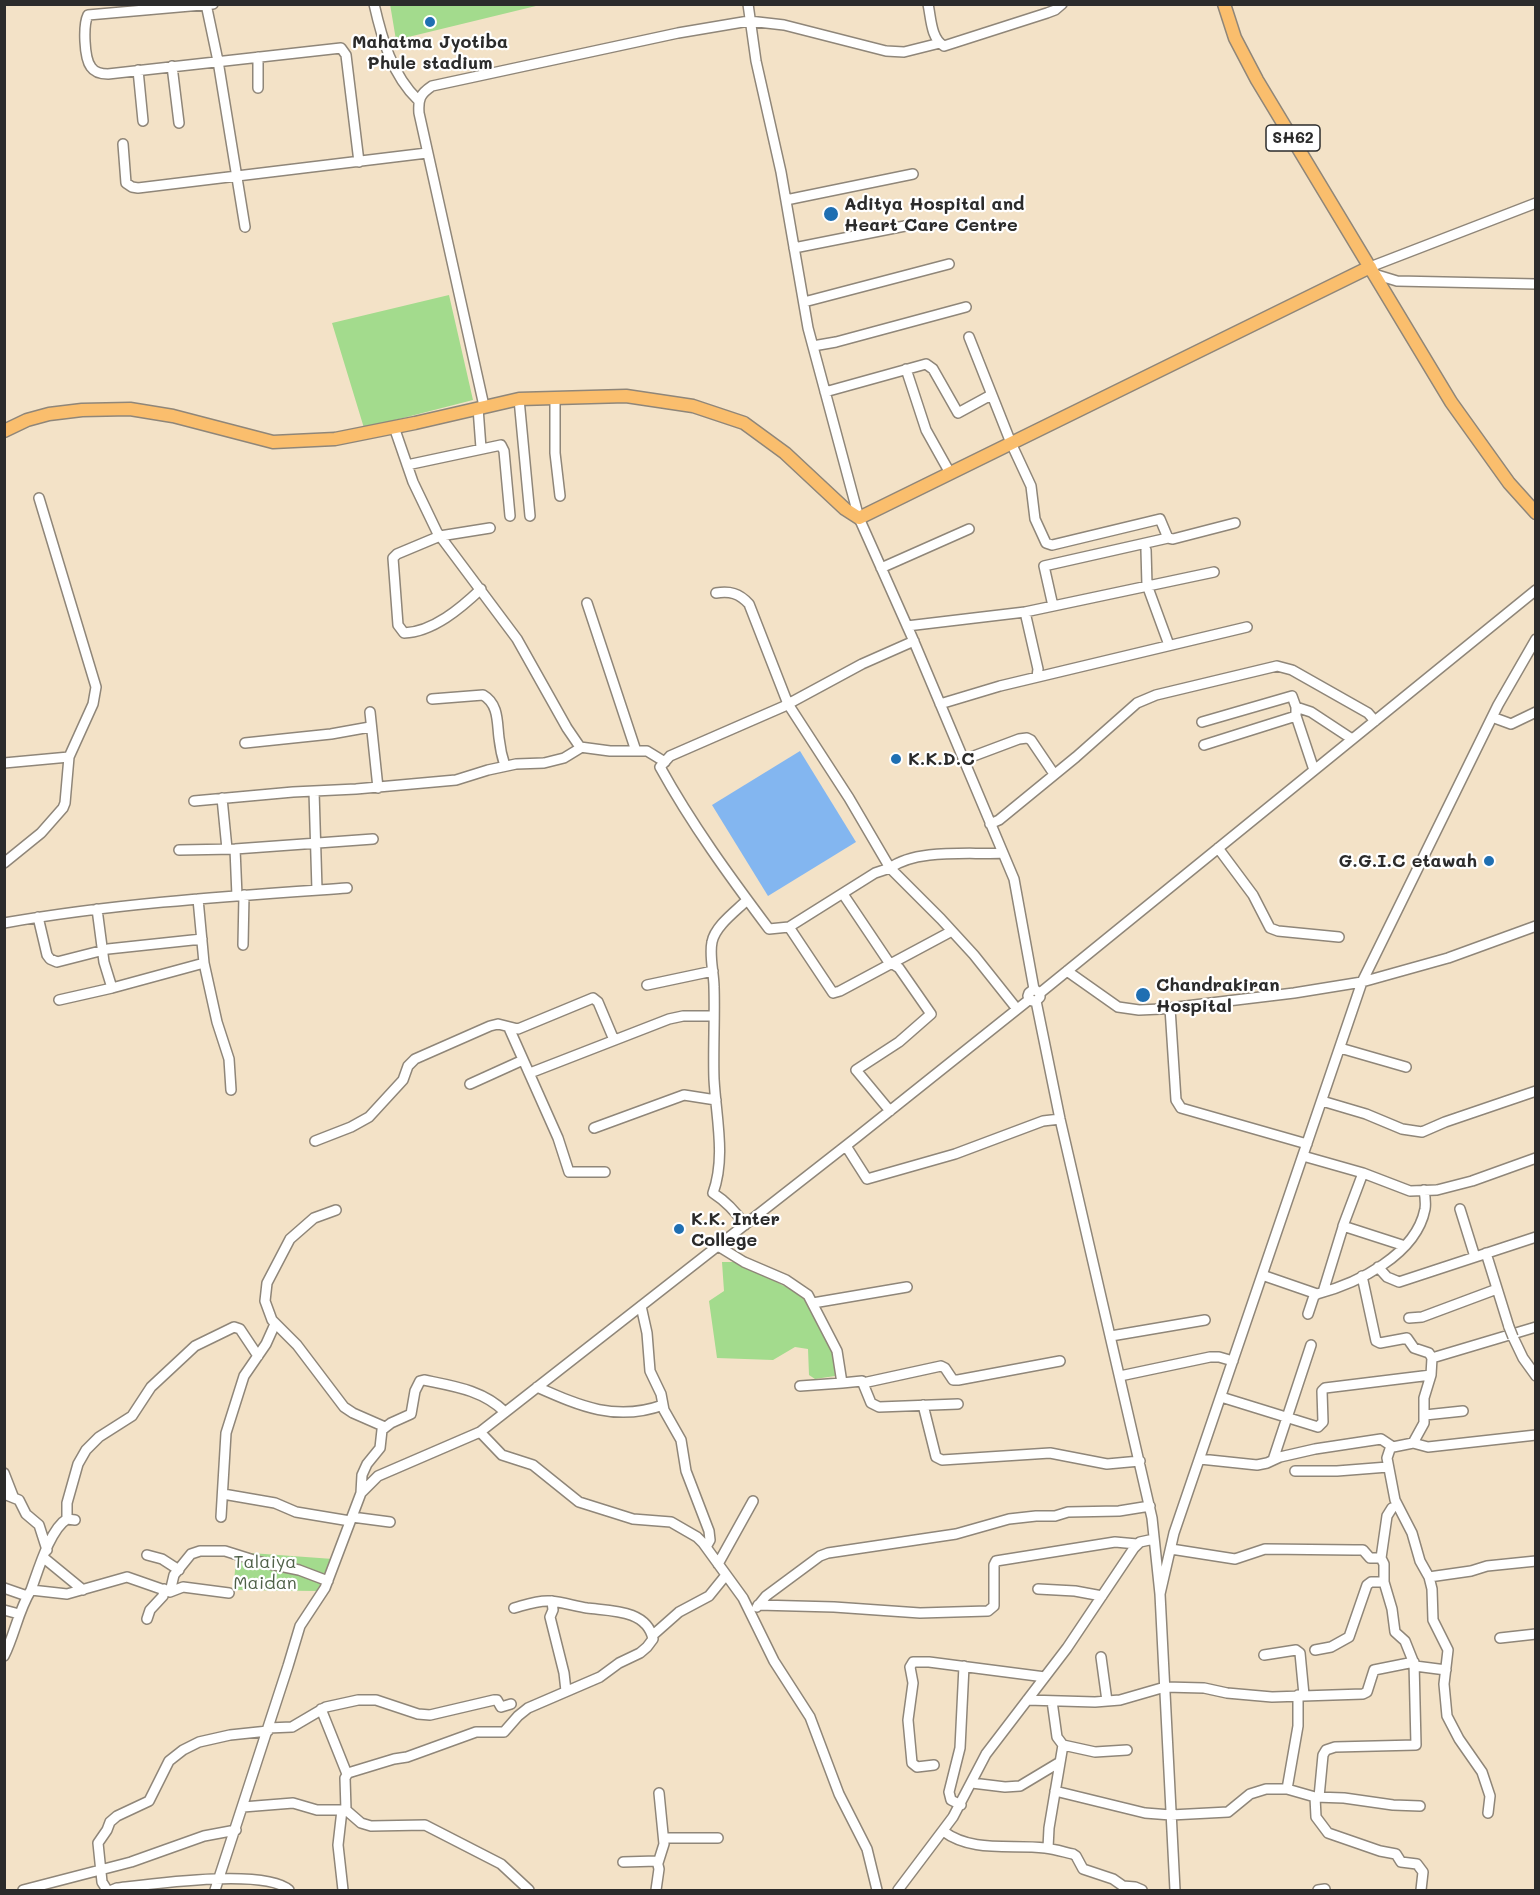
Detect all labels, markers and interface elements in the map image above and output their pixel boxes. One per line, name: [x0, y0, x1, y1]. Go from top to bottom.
marker: Mahatma Jyotiba Phule stadium: [423, 15, 437, 29]
place label: Mahatma Jyotiba Phule stadium: [352, 31, 508, 74]
road number: SH62: [1266, 125, 1320, 151]
place label: Aditya Hospital and Heart Care Centre: [844, 193, 1024, 236]
marker: Aditya Hospital and Heart Care Centre: [822, 205, 840, 223]
place label: K.K.D.C: [908, 748, 975, 770]
marker: K.K.D.C: [889, 752, 903, 766]
place label: G.G.I.C etawah: [1338, 850, 1477, 872]
marker: G.G.I.C etawah: [1482, 854, 1496, 868]
place label: Chandrakiran Hospital: [1156, 974, 1280, 1016]
marker: Chandrakiran Hospital: [1134, 986, 1152, 1004]
place label: K.K. Inter College: [691, 1208, 780, 1250]
marker: K.K. Inter College: [672, 1222, 686, 1236]
park label: Talaiya Maidan: [233, 1551, 297, 1594]

